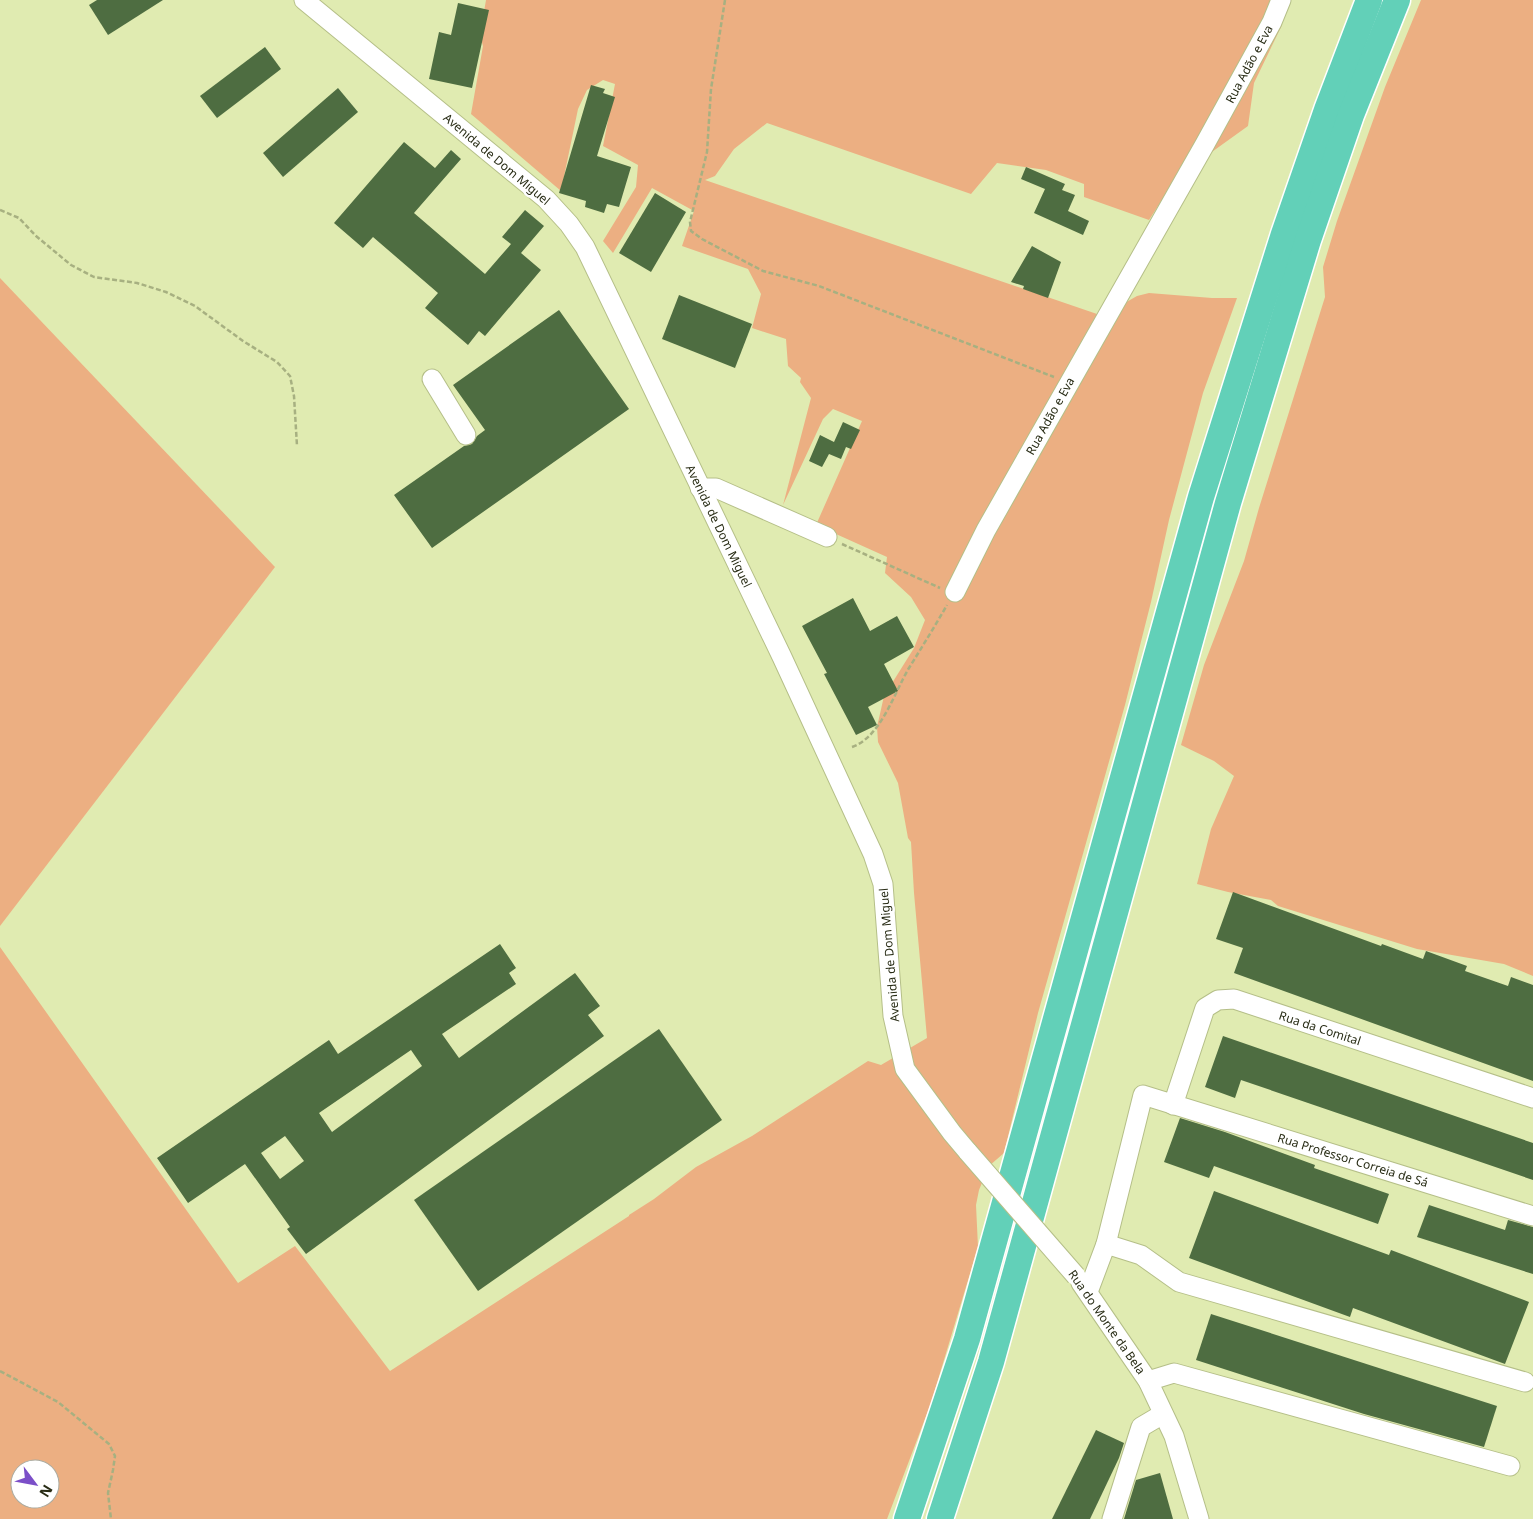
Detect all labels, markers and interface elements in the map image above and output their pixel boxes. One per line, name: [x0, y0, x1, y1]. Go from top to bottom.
street label: Rua Adão e Eva: [1221, 22, 1277, 106]
street label: Avenida de Dom Miguel: [440, 109, 554, 209]
street label: Rua Adão e Eva: [1022, 374, 1078, 458]
street label: Avenida de Dom Miguel: [682, 462, 756, 590]
street label: Avenida de Dom Miguel: [875, 887, 903, 1023]
street label: Rua da Comital: [1277, 1007, 1363, 1049]
street label: Rua Professor Correia de Sá: [1276, 1129, 1430, 1191]
street label: Rua do Monte da Bela: [1065, 1266, 1149, 1378]
north arrow: [10, 1459, 60, 1509]
text: N: [35, 1481, 58, 1501]

